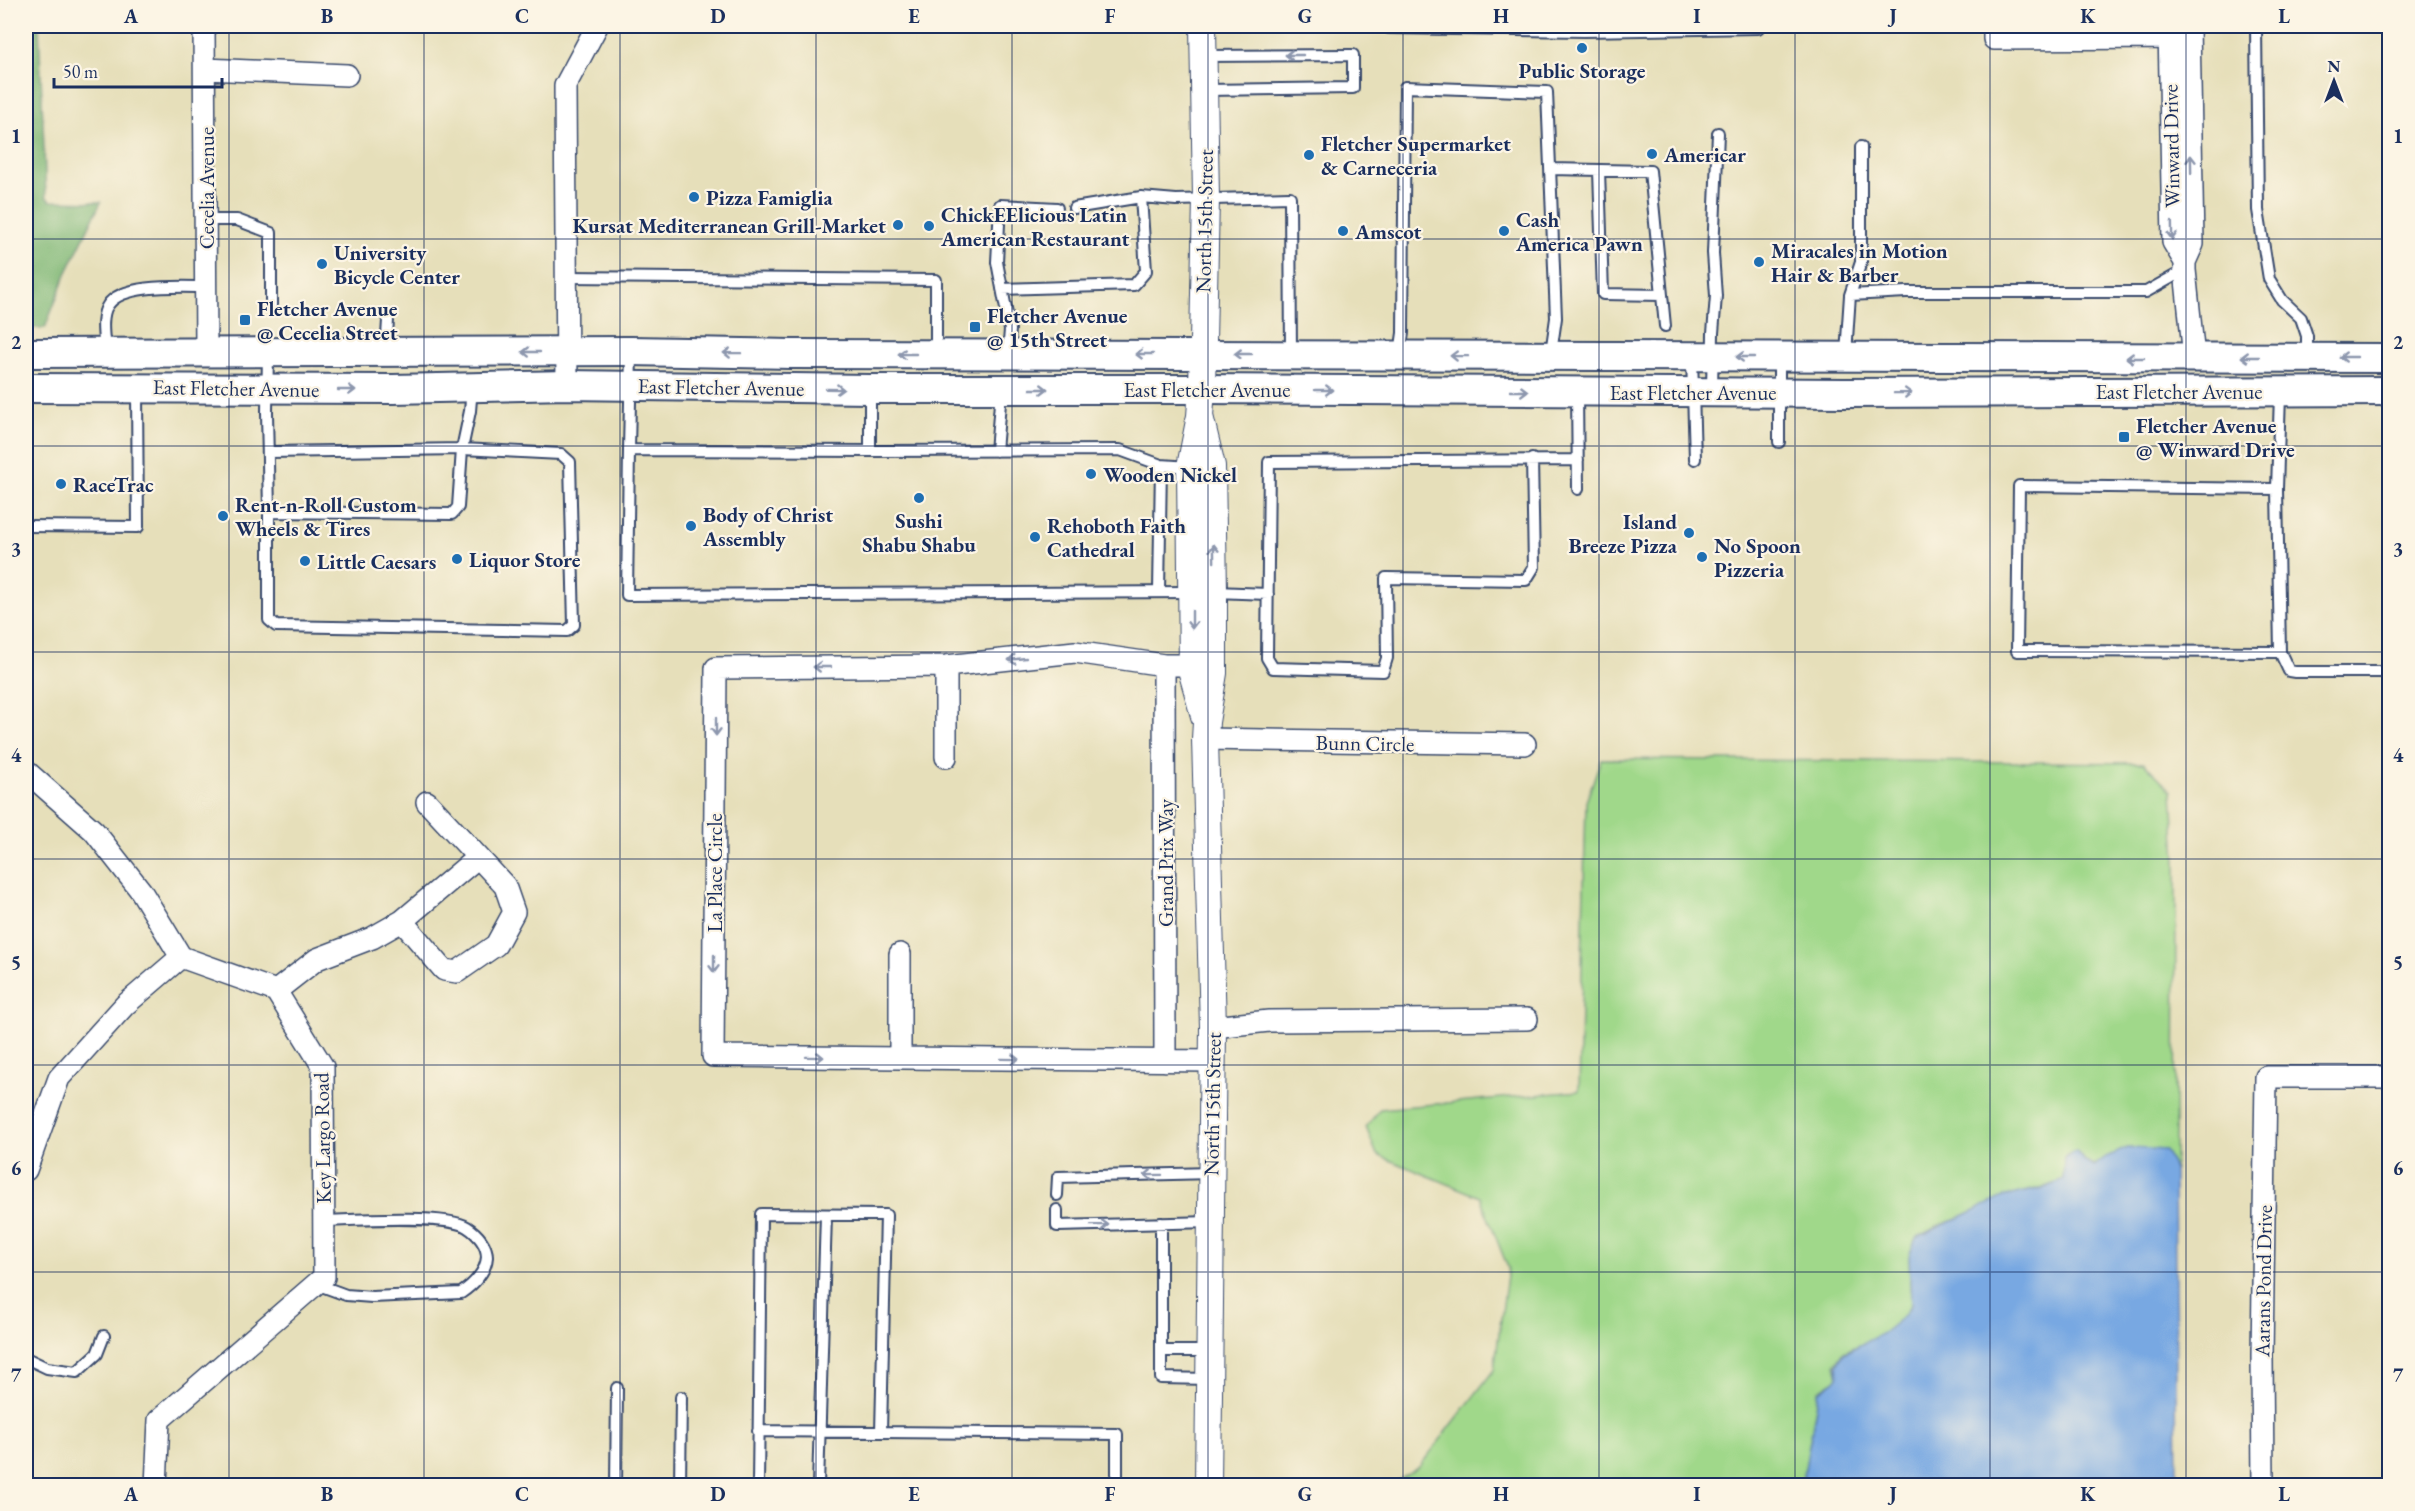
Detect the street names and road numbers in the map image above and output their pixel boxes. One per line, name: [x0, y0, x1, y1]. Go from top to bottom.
street label: Winward Drive: [2156, 84, 2186, 208]
street label: Cecelia Avenue: [193, 127, 220, 249]
street label: North 15th Street: [1189, 149, 1219, 293]
street label: East Fletcher Avenue: [637, 372, 805, 402]
street label: East Fletcher Avenue: [152, 373, 320, 403]
street label: East Fletcher Avenue: [1124, 376, 1290, 403]
street label: East Fletcher Avenue: [2096, 378, 2262, 405]
street label: East Fletcher Avenue: [1610, 379, 1776, 406]
street label: Bunn Circle: [1315, 729, 1415, 757]
street label: Grand Prix Way: [1152, 798, 1179, 927]
street label: La Place Circle: [701, 813, 728, 933]
street label: North 15th Street: [1197, 1032, 1227, 1176]
street label: Key Largo Road: [307, 1072, 337, 1204]
street label: Aarans Pond Drive: [2248, 1205, 2278, 1358]

